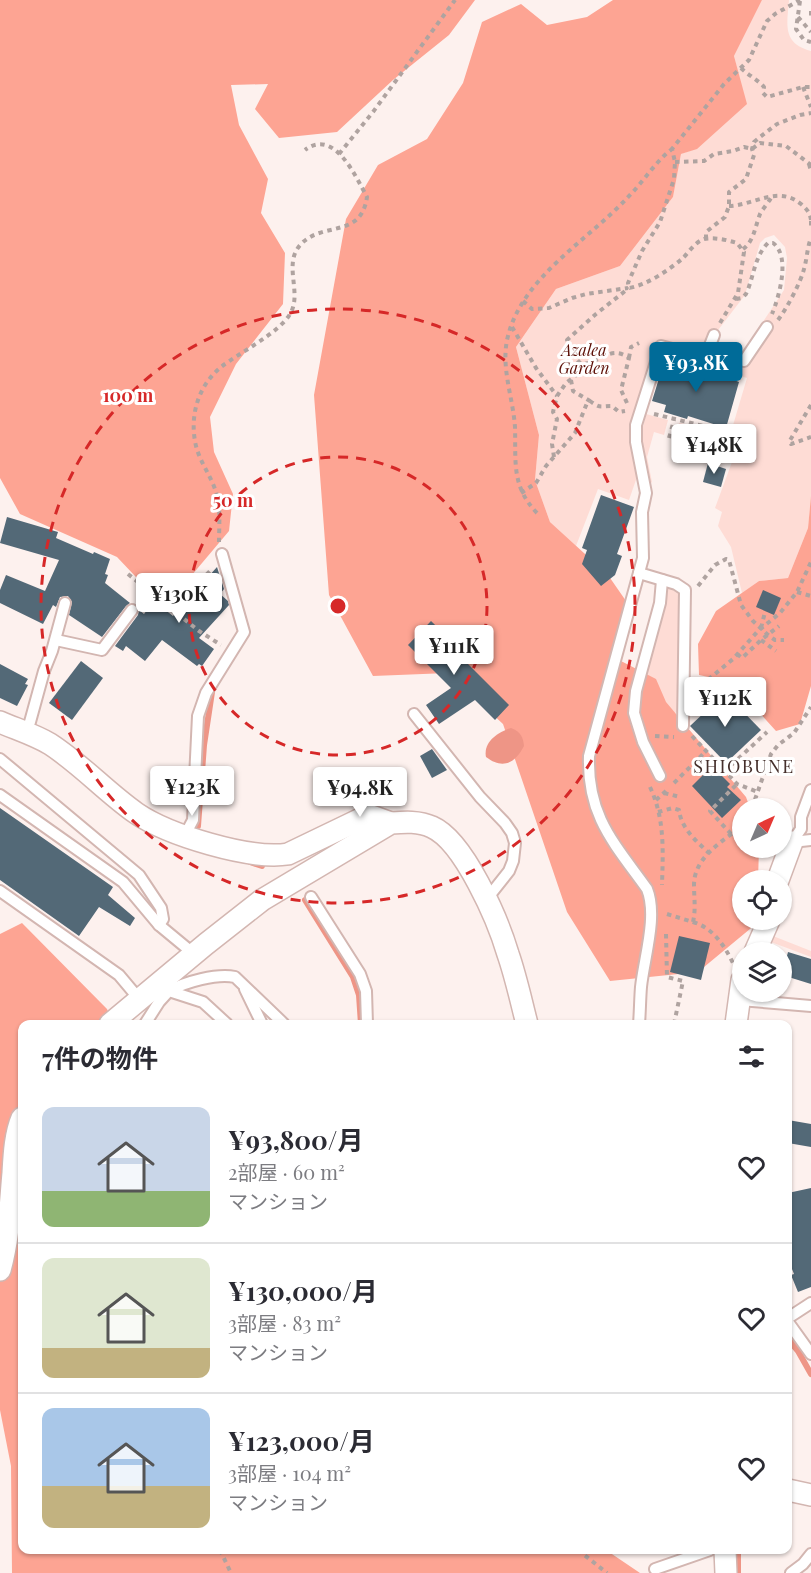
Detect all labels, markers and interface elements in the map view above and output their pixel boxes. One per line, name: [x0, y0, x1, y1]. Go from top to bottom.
park label: Azalea Garden: [559, 339, 609, 378]
pin: ¥93.8K: [647, 342, 745, 393]
text: ¥93.8K: [663, 348, 729, 375]
text: 100 m: [103, 383, 154, 407]
pin: ¥148K: [672, 424, 756, 475]
text: ¥148K: [685, 430, 743, 457]
text: 50 m: [213, 488, 254, 512]
pin: ¥130K: [137, 573, 221, 624]
text: ¥130K: [150, 579, 208, 606]
centre of rings: [328, 596, 348, 616]
pin: ¥111K: [412, 625, 496, 676]
text: ¥111K: [429, 631, 479, 658]
pin: ¥112K: [683, 677, 767, 728]
text: ¥112K: [698, 683, 752, 710]
district label: SHIOBUNE: [693, 754, 795, 778]
pin: ¥123K: [150, 766, 234, 817]
pin: ¥94.8K: [311, 767, 409, 818]
text: ¥123K: [164, 772, 220, 799]
text: ¥94.8K: [327, 773, 393, 800]
north arrow: [732, 798, 792, 858]
map controls: [732, 798, 792, 1002]
button: locate: [732, 870, 792, 930]
button: layers: [732, 942, 792, 1002]
text: 7件の物件: [42, 1040, 158, 1075]
icon: filters: [735, 1040, 768, 1073]
text: ¥93,800/月: [228, 1122, 363, 1157]
icon: home: [90, 1131, 162, 1203]
icon: heart: [735, 1151, 768, 1184]
text: 2部屋 · 60 m²: [228, 1158, 345, 1185]
text: マンション: [228, 1187, 328, 1214]
text: ¥130,000/月: [228, 1273, 378, 1308]
icon: home: [90, 1282, 162, 1354]
icon: heart: [735, 1302, 768, 1335]
text: 3部屋 · 83 m²: [228, 1309, 341, 1336]
text: マンション: [228, 1338, 328, 1365]
text: ¥123,000/月: [228, 1423, 375, 1458]
icon: home: [90, 1432, 162, 1504]
icon: heart: [735, 1452, 768, 1485]
text: 3部屋 · 104 m²: [228, 1459, 351, 1486]
text: マンション: [228, 1488, 328, 1515]

